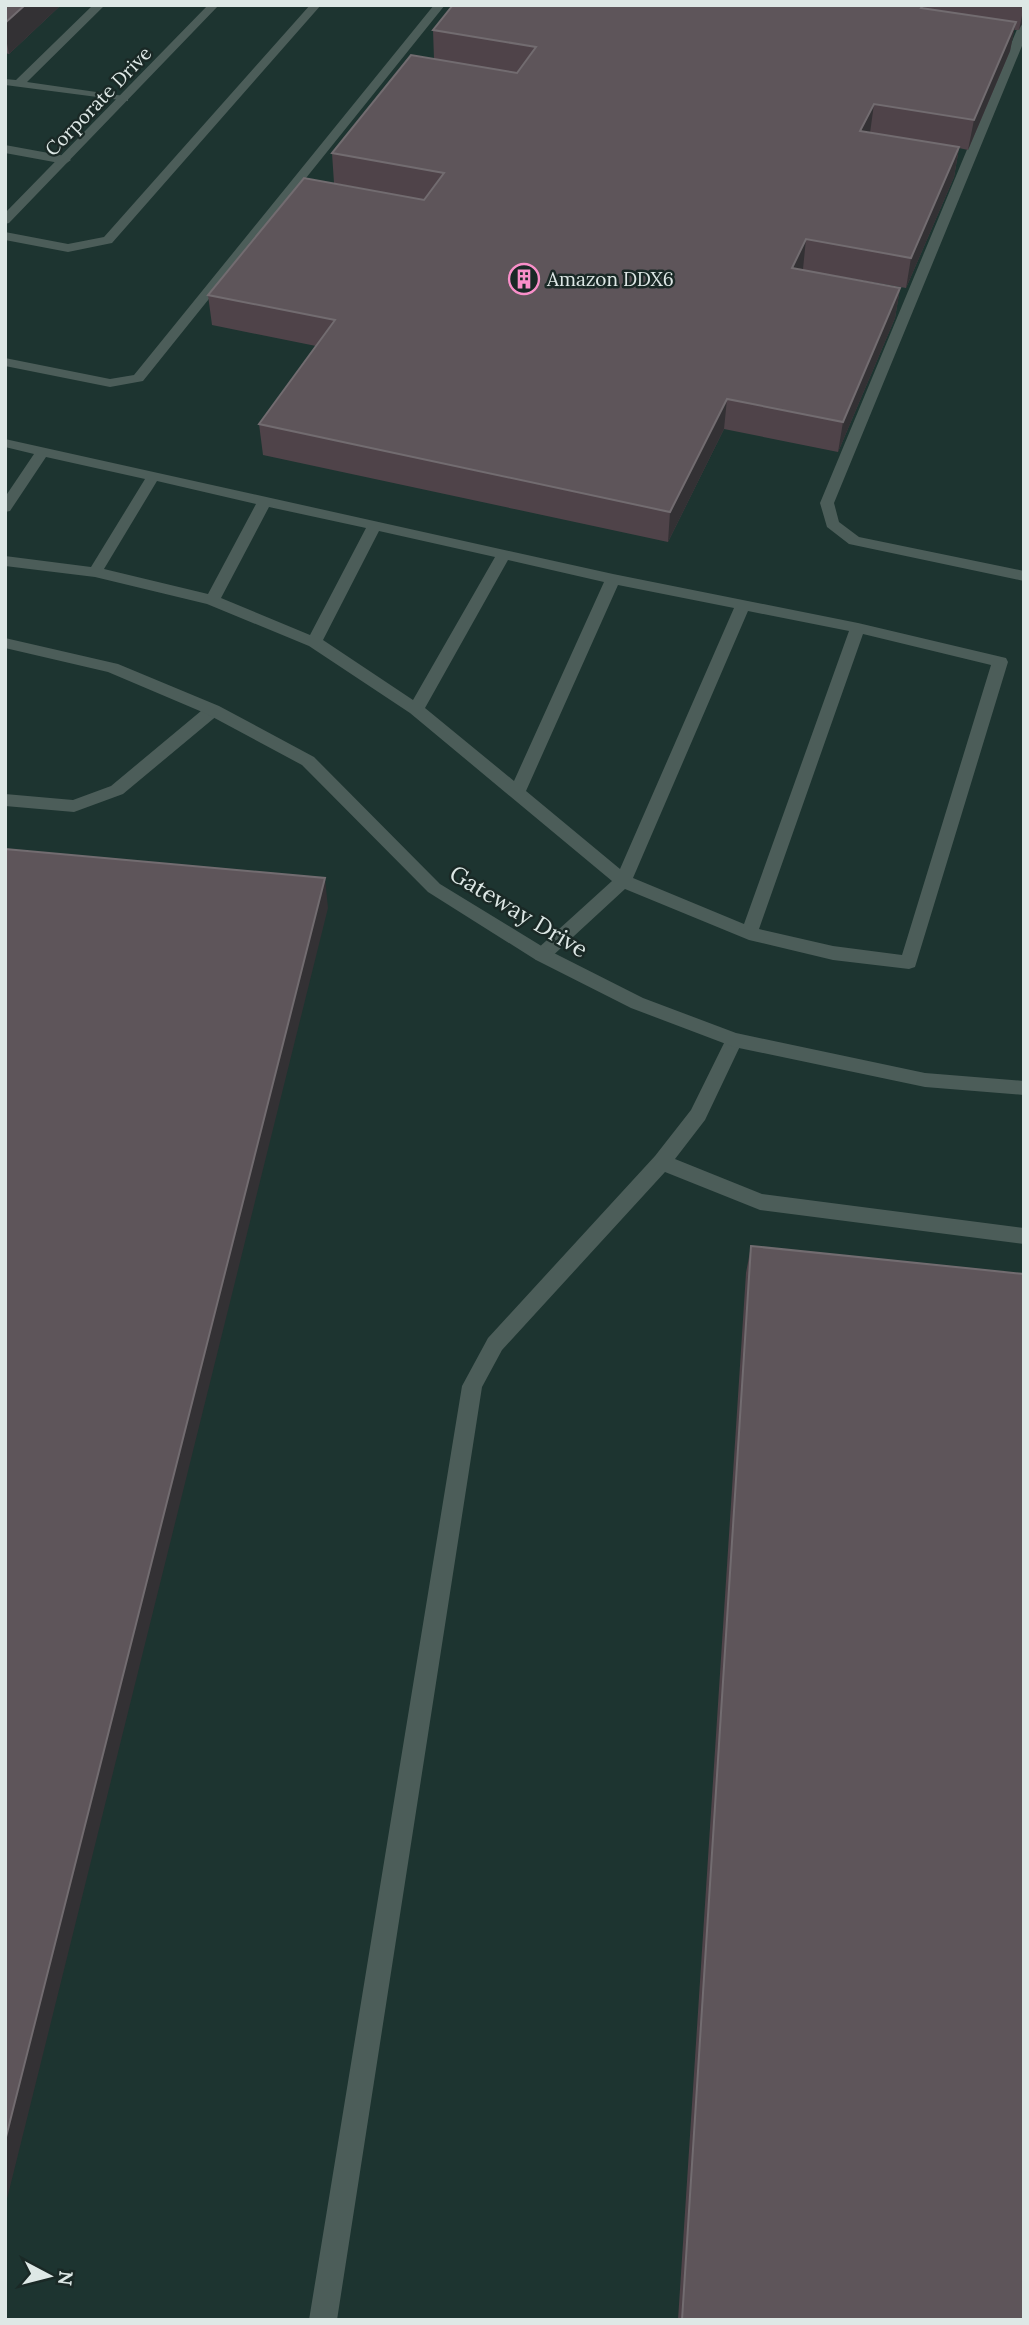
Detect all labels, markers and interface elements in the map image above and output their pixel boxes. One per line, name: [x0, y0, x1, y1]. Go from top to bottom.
street label: Corporate Drive: [40, 41, 156, 161]
building icon: Amazon DDX6: [507, 262, 541, 296]
place label: Amazon DDX6: [546, 267, 674, 291]
street label: Gateway Drive: [445, 858, 593, 964]
north arrow: [14, 2241, 84, 2311]
text: N: [53, 2269, 79, 2287]

